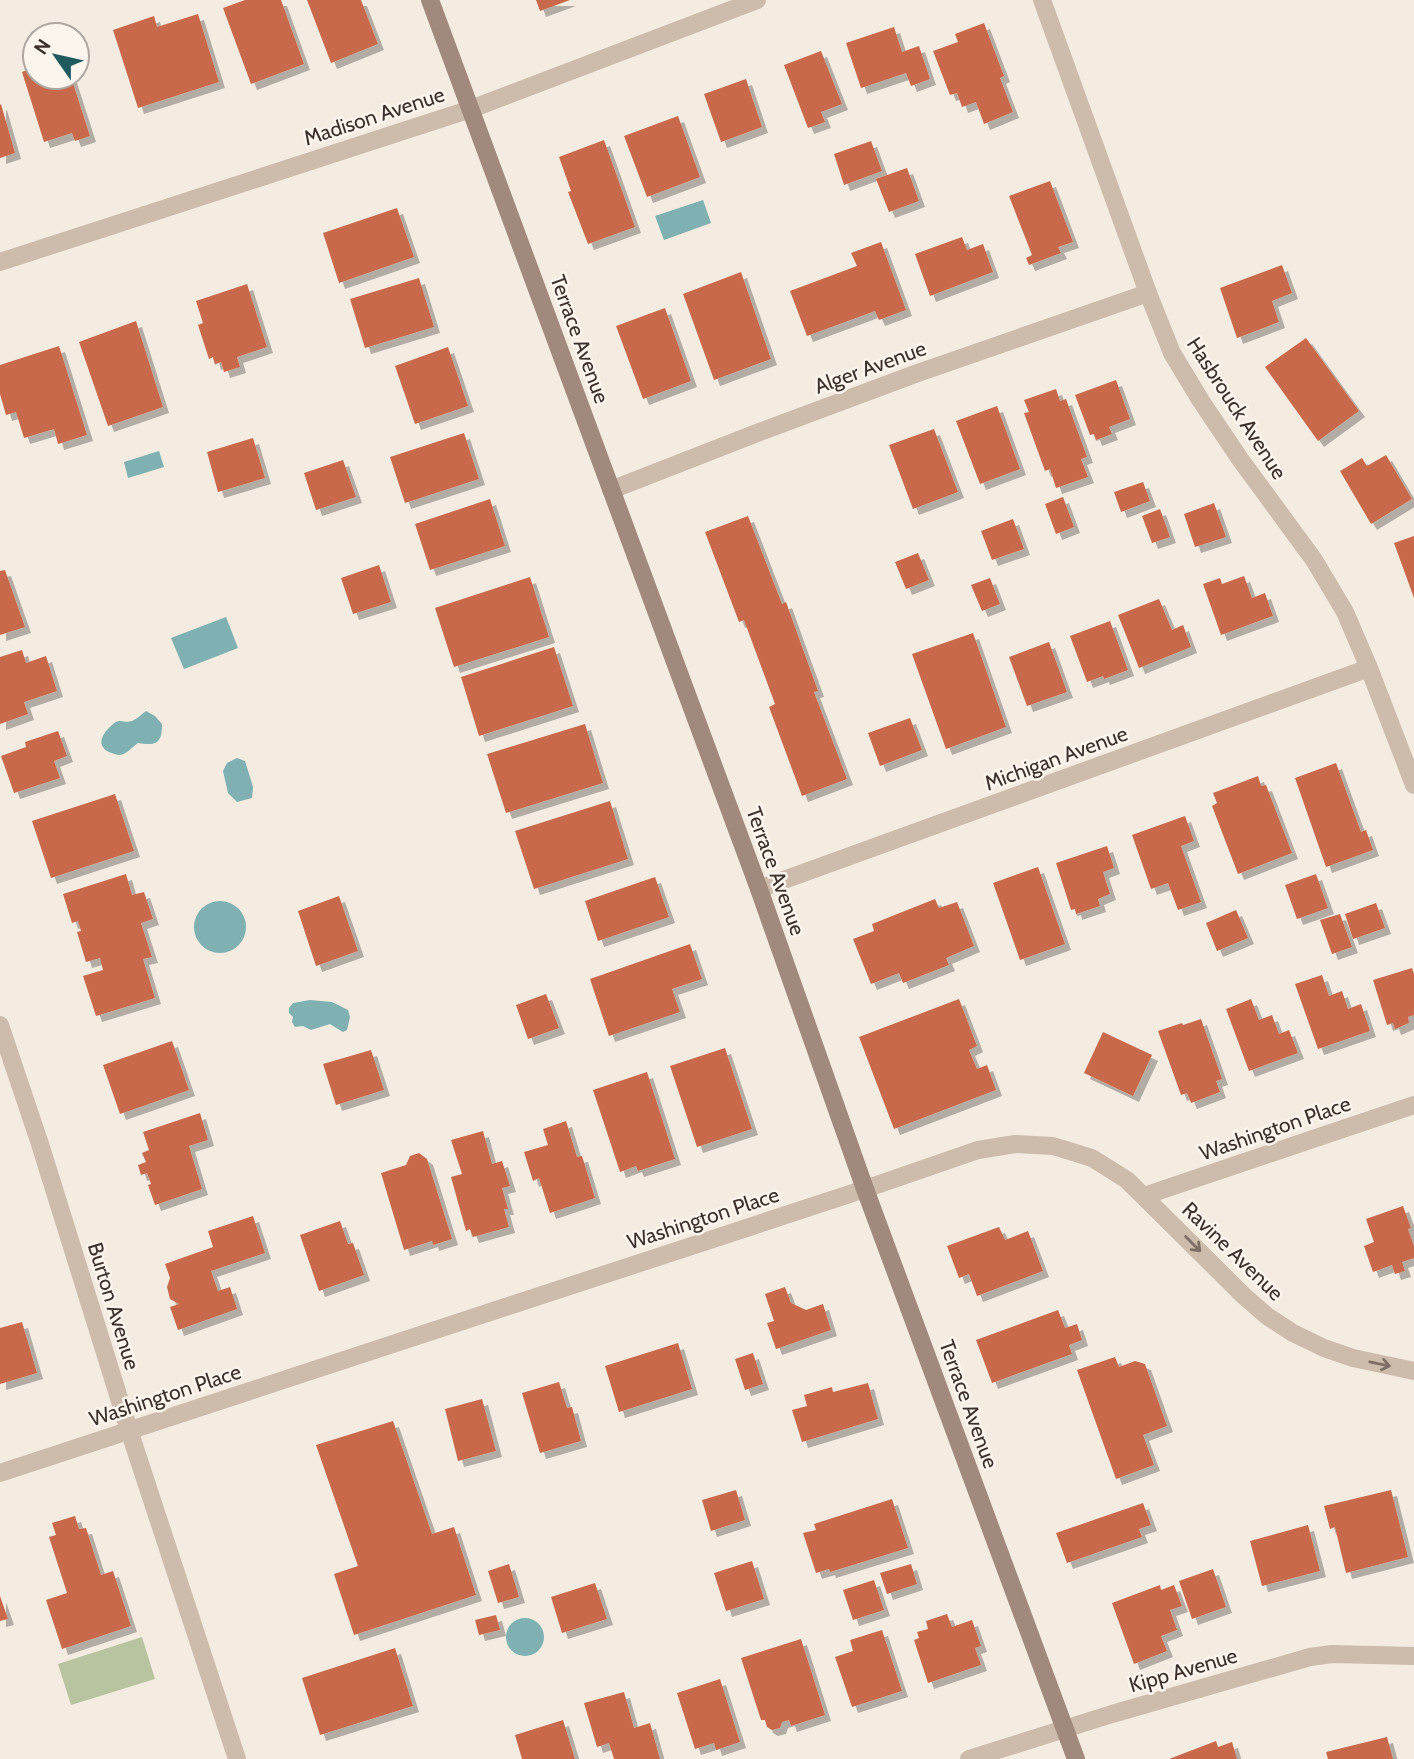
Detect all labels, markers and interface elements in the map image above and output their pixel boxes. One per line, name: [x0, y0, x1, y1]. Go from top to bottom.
north arrow: [21, 21, 91, 91]
text: N: [29, 35, 56, 59]
street label: Madison Avenue: [301, 81, 448, 151]
street label: Terrace Avenue: [545, 271, 615, 407]
street label: Hasbrouck Avenue: [1182, 332, 1292, 484]
street label: Alger Avenue: [811, 335, 929, 399]
street label: Michigan Avenue: [981, 720, 1131, 795]
street label: Terrace Avenue: [741, 803, 811, 939]
street label: Washington Place: [1196, 1090, 1354, 1166]
street label: Washington Place: [624, 1182, 782, 1254]
street label: Ravine Avenue: [1177, 1197, 1289, 1306]
one-way arrow: [1184, 1236, 1201, 1253]
street label: Burton Avenue: [83, 1239, 145, 1373]
street label: Terrace Avenue: [934, 1336, 1004, 1472]
one-way arrow: [1368, 1358, 1391, 1371]
street label: Washington Place: [86, 1359, 244, 1431]
street label: Kipp Avenue: [1126, 1643, 1240, 1697]

